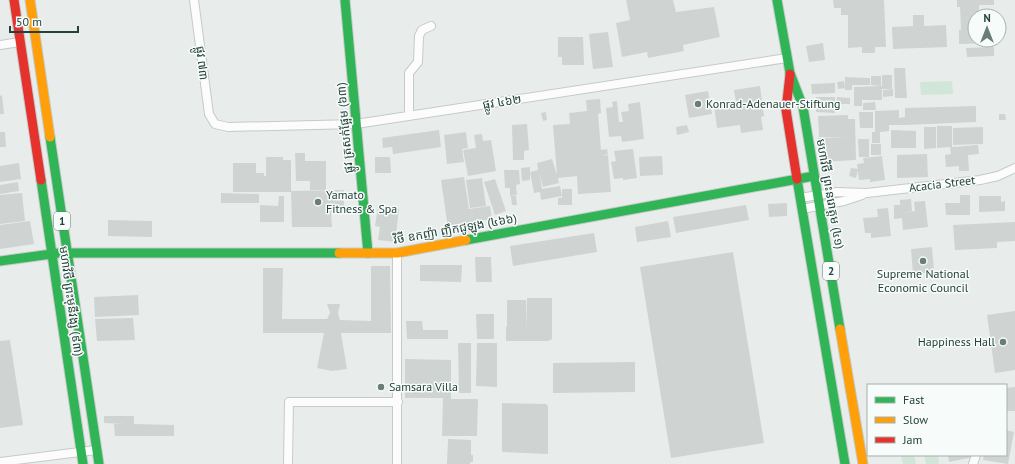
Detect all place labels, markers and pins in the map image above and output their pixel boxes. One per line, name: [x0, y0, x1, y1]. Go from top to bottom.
place label: Konrad-Adenauer-Stiftung: [706, 96, 840, 111]
marker: Konrad-Adenauer-Stiftung: [693, 99, 703, 109]
place label: Yamato Fitness & Spa: [326, 187, 397, 216]
marker: Yamato Fitness & Spa: [313, 197, 323, 207]
marker: Supreme National Economic Council: [918, 256, 928, 266]
place label: Supreme National Economic Council: [877, 266, 970, 295]
place label: Happiness Hall: [918, 334, 995, 349]
marker: Happiness Hall: [998, 337, 1008, 347]
place label: Samsara Villa: [389, 379, 458, 394]
marker: Samsara Villa: [376, 382, 386, 392]

